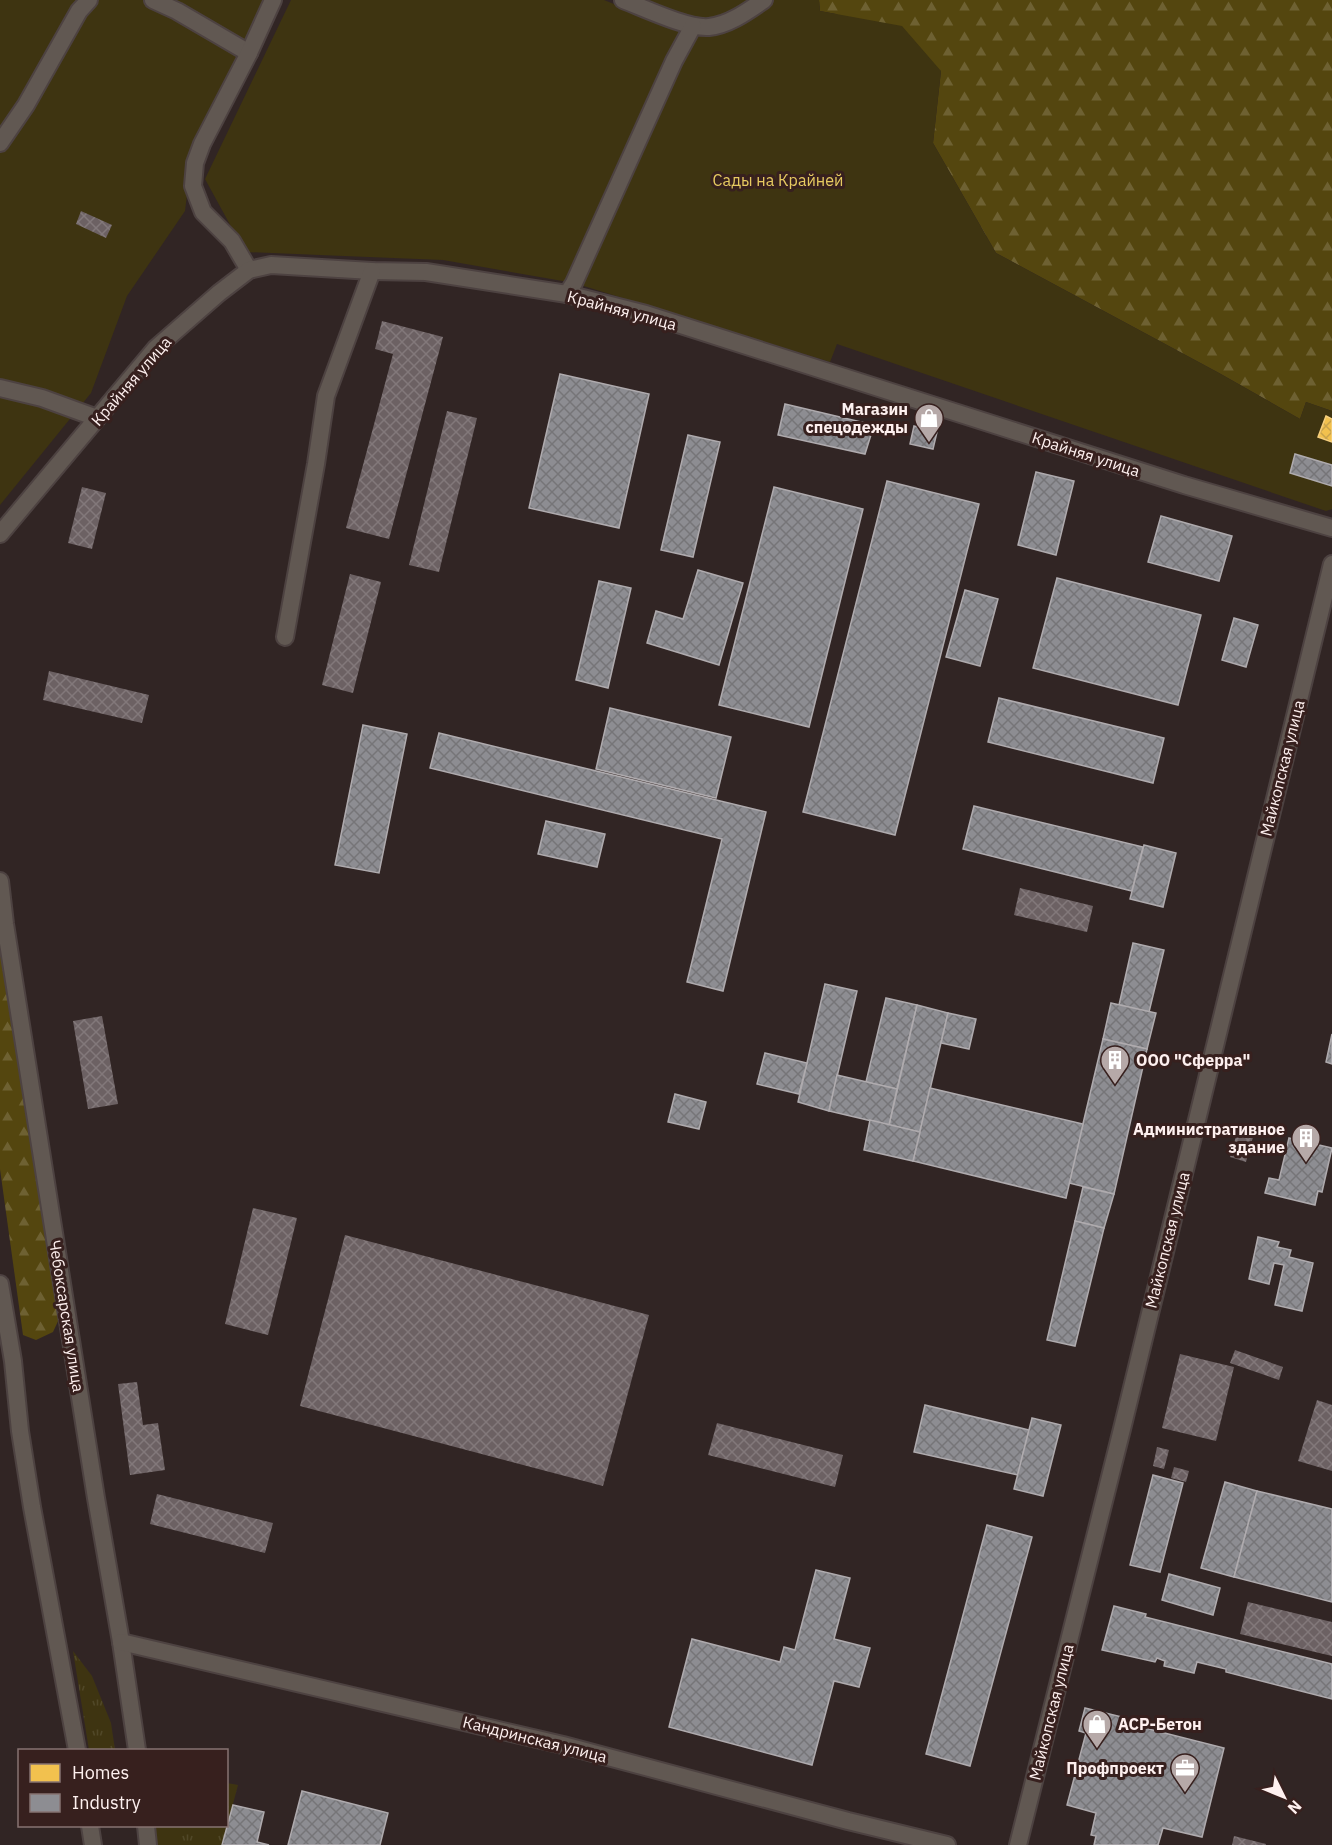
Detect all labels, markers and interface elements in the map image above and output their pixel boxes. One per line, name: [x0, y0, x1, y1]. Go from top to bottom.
park label: Сады на Крайней: [713, 170, 843, 190]
street label: Крайняя улица: [565, 286, 679, 334]
street label: Крайняя улица: [87, 332, 176, 430]
place label: Магазин спецодежды: [806, 399, 908, 437]
shop icon: Магазин спецодежды: [913, 402, 945, 444]
street label: Крайняя улица: [1029, 427, 1143, 481]
street label: Майкопская улица: [1255, 697, 1309, 838]
building icon: ООО "Сферра": [1099, 1044, 1131, 1086]
place label: ООО "Сферра": [1136, 1050, 1250, 1070]
place label: Административное здание: [1133, 1119, 1285, 1157]
building icon: Административное здание: [1290, 1122, 1322, 1164]
street label: Майкопская улица: [1140, 1169, 1194, 1310]
street label: Чебоксарская улица: [45, 1239, 89, 1394]
street label: Майкопская улица: [1024, 1641, 1078, 1782]
shop icon: АСР-Бетон: [1081, 1708, 1113, 1750]
street label: Кандринская улица: [461, 1711, 610, 1767]
place label: АСР-Бетон: [1118, 1714, 1202, 1734]
legend: [18, 1749, 228, 1827]
office icon: Профпроект: [1169, 1752, 1201, 1794]
place label: Профпроект: [1066, 1758, 1164, 1778]
text: Homes: [72, 1761, 129, 1784]
north arrow: [1254, 1767, 1314, 1827]
text: Industry: [72, 1791, 141, 1814]
text: N: [1284, 1796, 1306, 1818]

